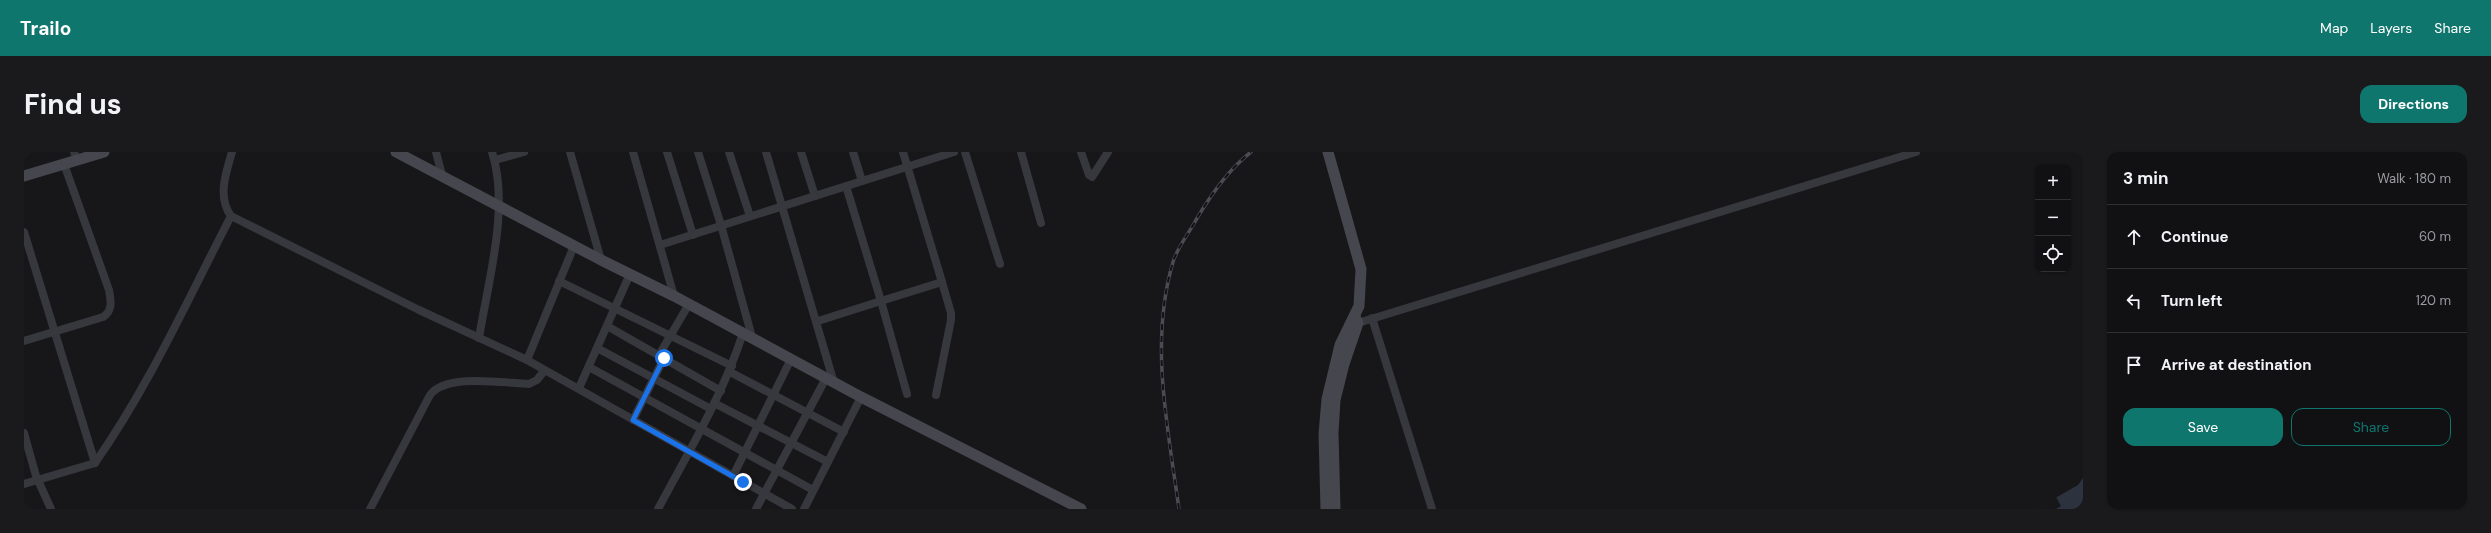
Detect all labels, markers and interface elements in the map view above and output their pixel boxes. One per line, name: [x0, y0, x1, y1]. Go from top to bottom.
text: Trailo: [20, 16, 71, 41]
text: Map: [2320, 19, 2348, 37]
text: Layers: [2370, 19, 2412, 37]
text: Share: [2434, 19, 2471, 37]
button: Directions: [2360, 85, 2467, 123]
text: Find us: [24, 86, 122, 123]
map controls: [2035, 164, 2071, 272]
button: +: [2035, 164, 2071, 200]
text: 3 min: [2123, 167, 2168, 189]
text: Walk · 180 m: [2377, 170, 2451, 187]
button: −: [2035, 200, 2071, 236]
icon: ahead: [2123, 226, 2145, 248]
text: Continue: [2161, 227, 2229, 247]
text: 60 m: [2419, 228, 2451, 245]
button: locate: [2035, 236, 2071, 272]
icon: left: [2123, 290, 2145, 312]
text: Turn left: [2161, 291, 2222, 311]
text: 120 m: [2416, 292, 2451, 309]
route start: [655, 349, 673, 367]
icon: arrive: [2123, 354, 2145, 376]
text: Arrive at destination: [2161, 355, 2312, 375]
button: Save: [2123, 408, 2283, 446]
button: Share: [2291, 408, 2451, 446]
route end: [734, 473, 752, 491]

